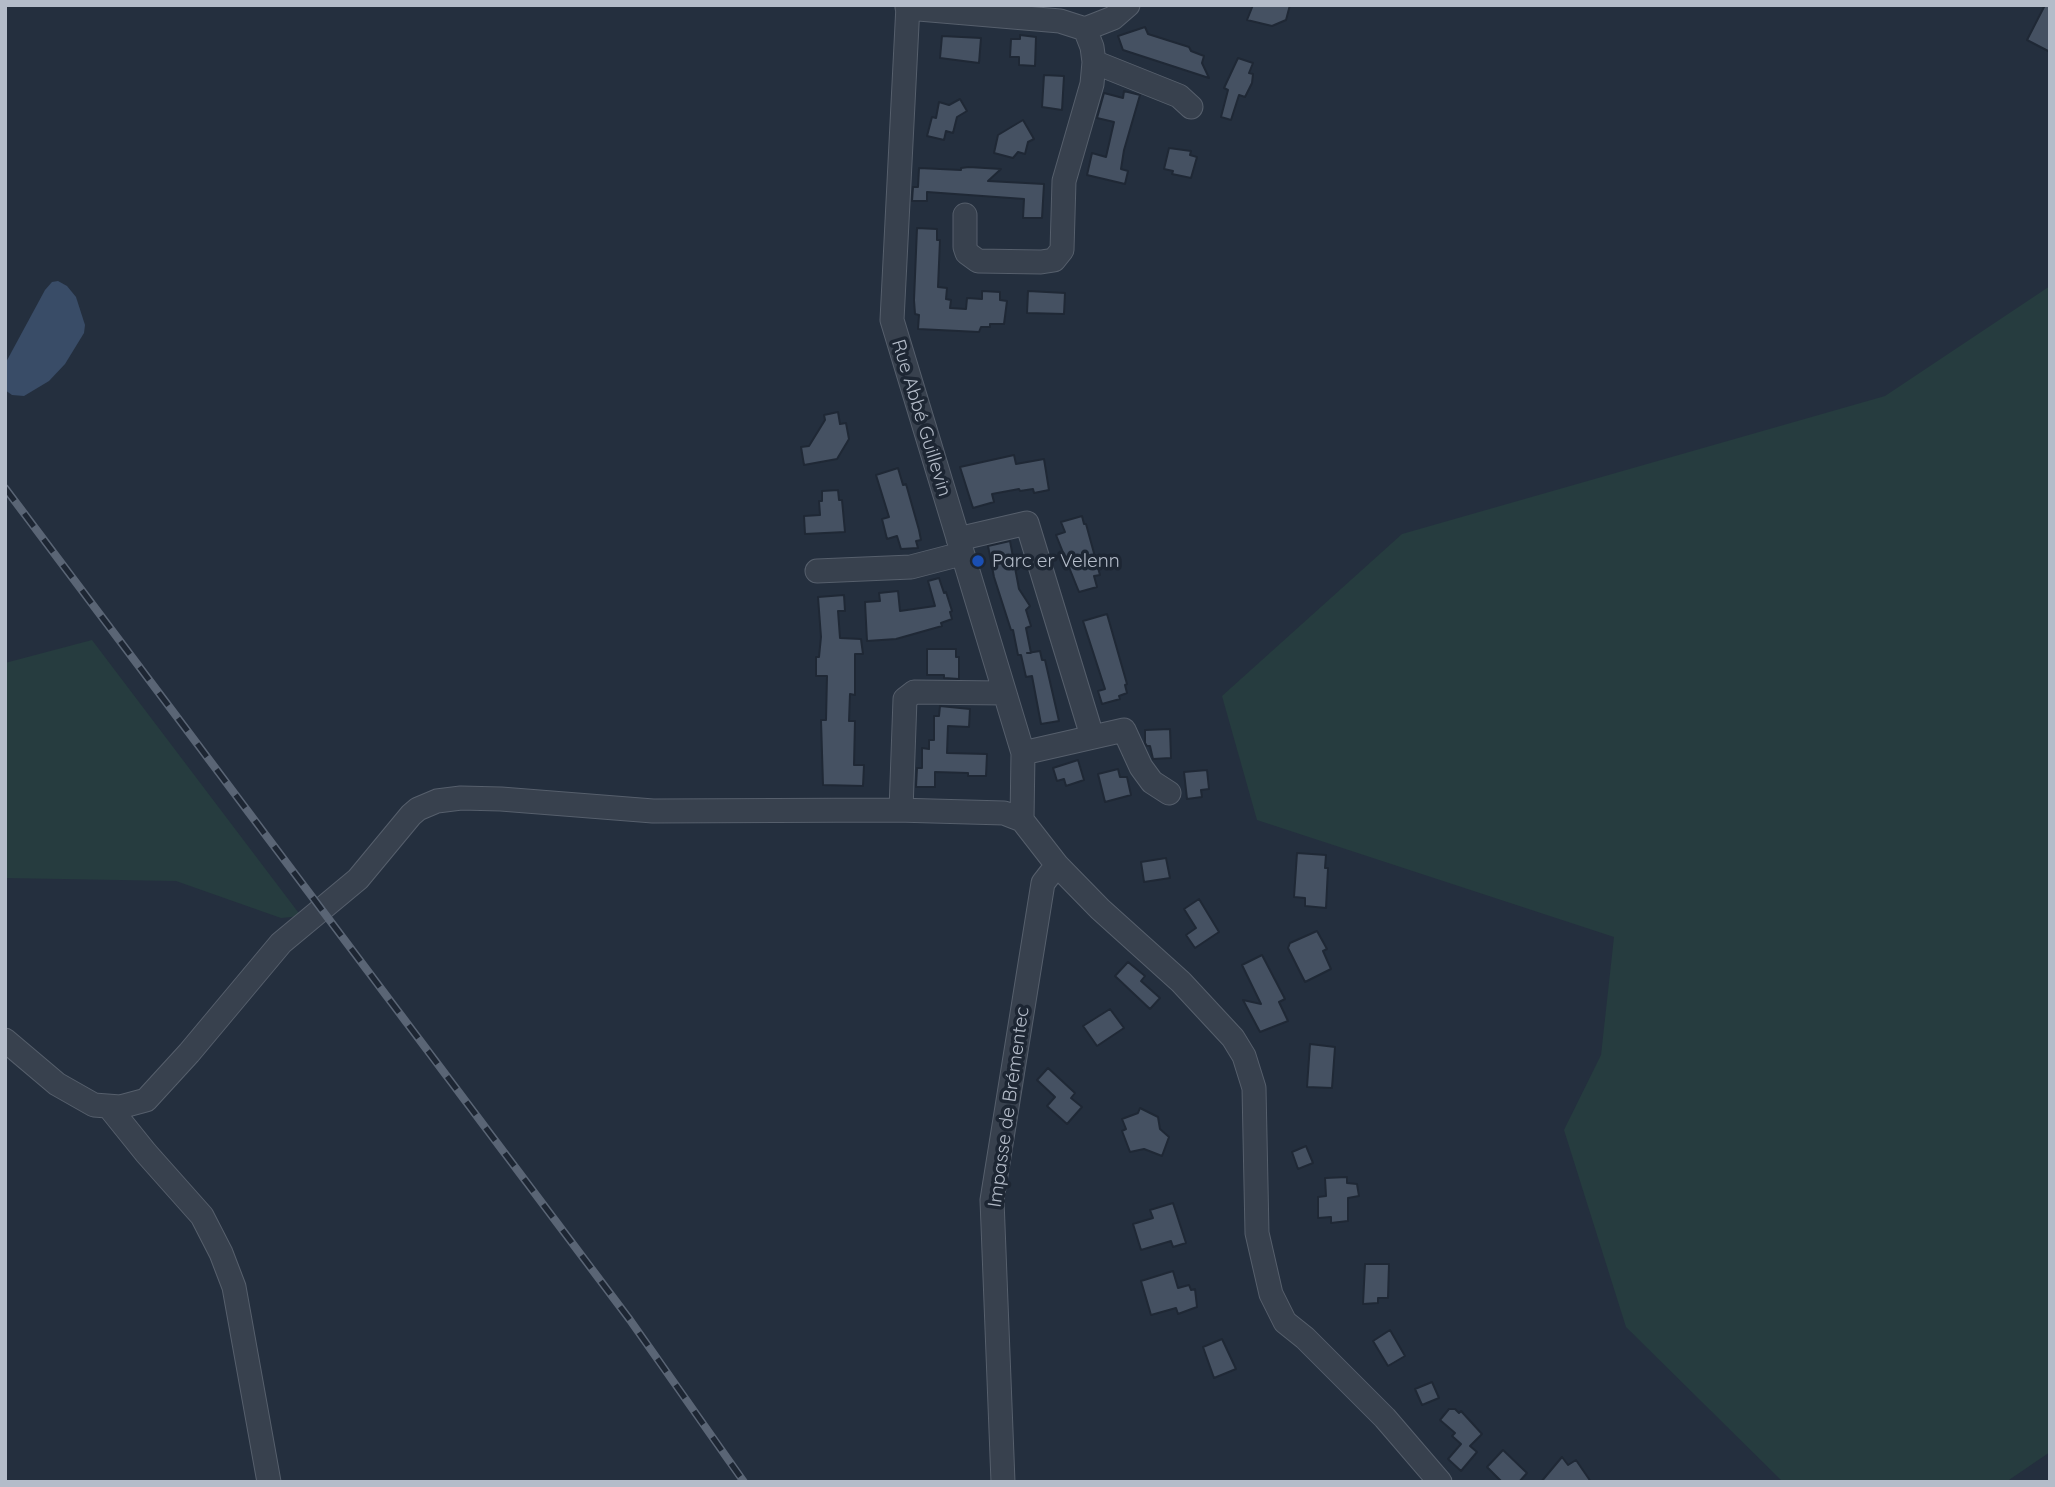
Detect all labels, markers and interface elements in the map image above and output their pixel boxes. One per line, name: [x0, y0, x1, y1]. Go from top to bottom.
street label: Rue Abbé Guillevin: [886, 337, 956, 499]
place label: Parc er Velenn: [992, 550, 1120, 572]
marker: Parc er Velenn: [970, 553, 986, 569]
street label: Impasse de Brémentec: [984, 1005, 1034, 1209]

